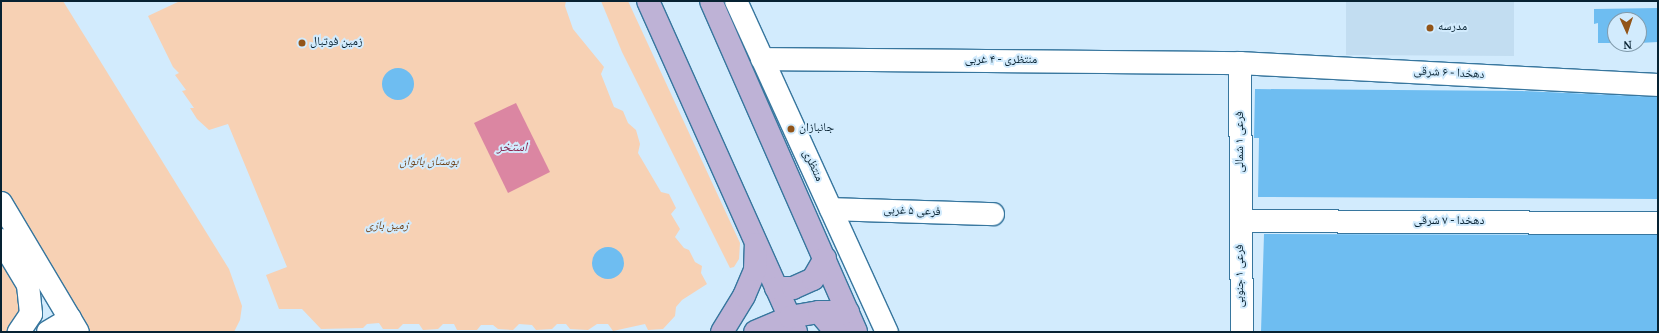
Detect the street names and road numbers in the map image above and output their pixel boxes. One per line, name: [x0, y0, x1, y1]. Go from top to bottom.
street label: منتظری - ۴ غربی: [965, 54, 1037, 68]
street label: دهخدا - ۶ شرقی: [1413, 65, 1485, 83]
street label: فرعی ۱ شمالی: [1234, 111, 1248, 173]
street label: منتظری: [798, 148, 826, 184]
street label: فرعی ۵ غربی: [883, 204, 941, 220]
street label: دهخدا - ۷ شرقی: [1414, 215, 1484, 229]
street label: فرعی ۱ جنوبی: [1234, 244, 1248, 308]

